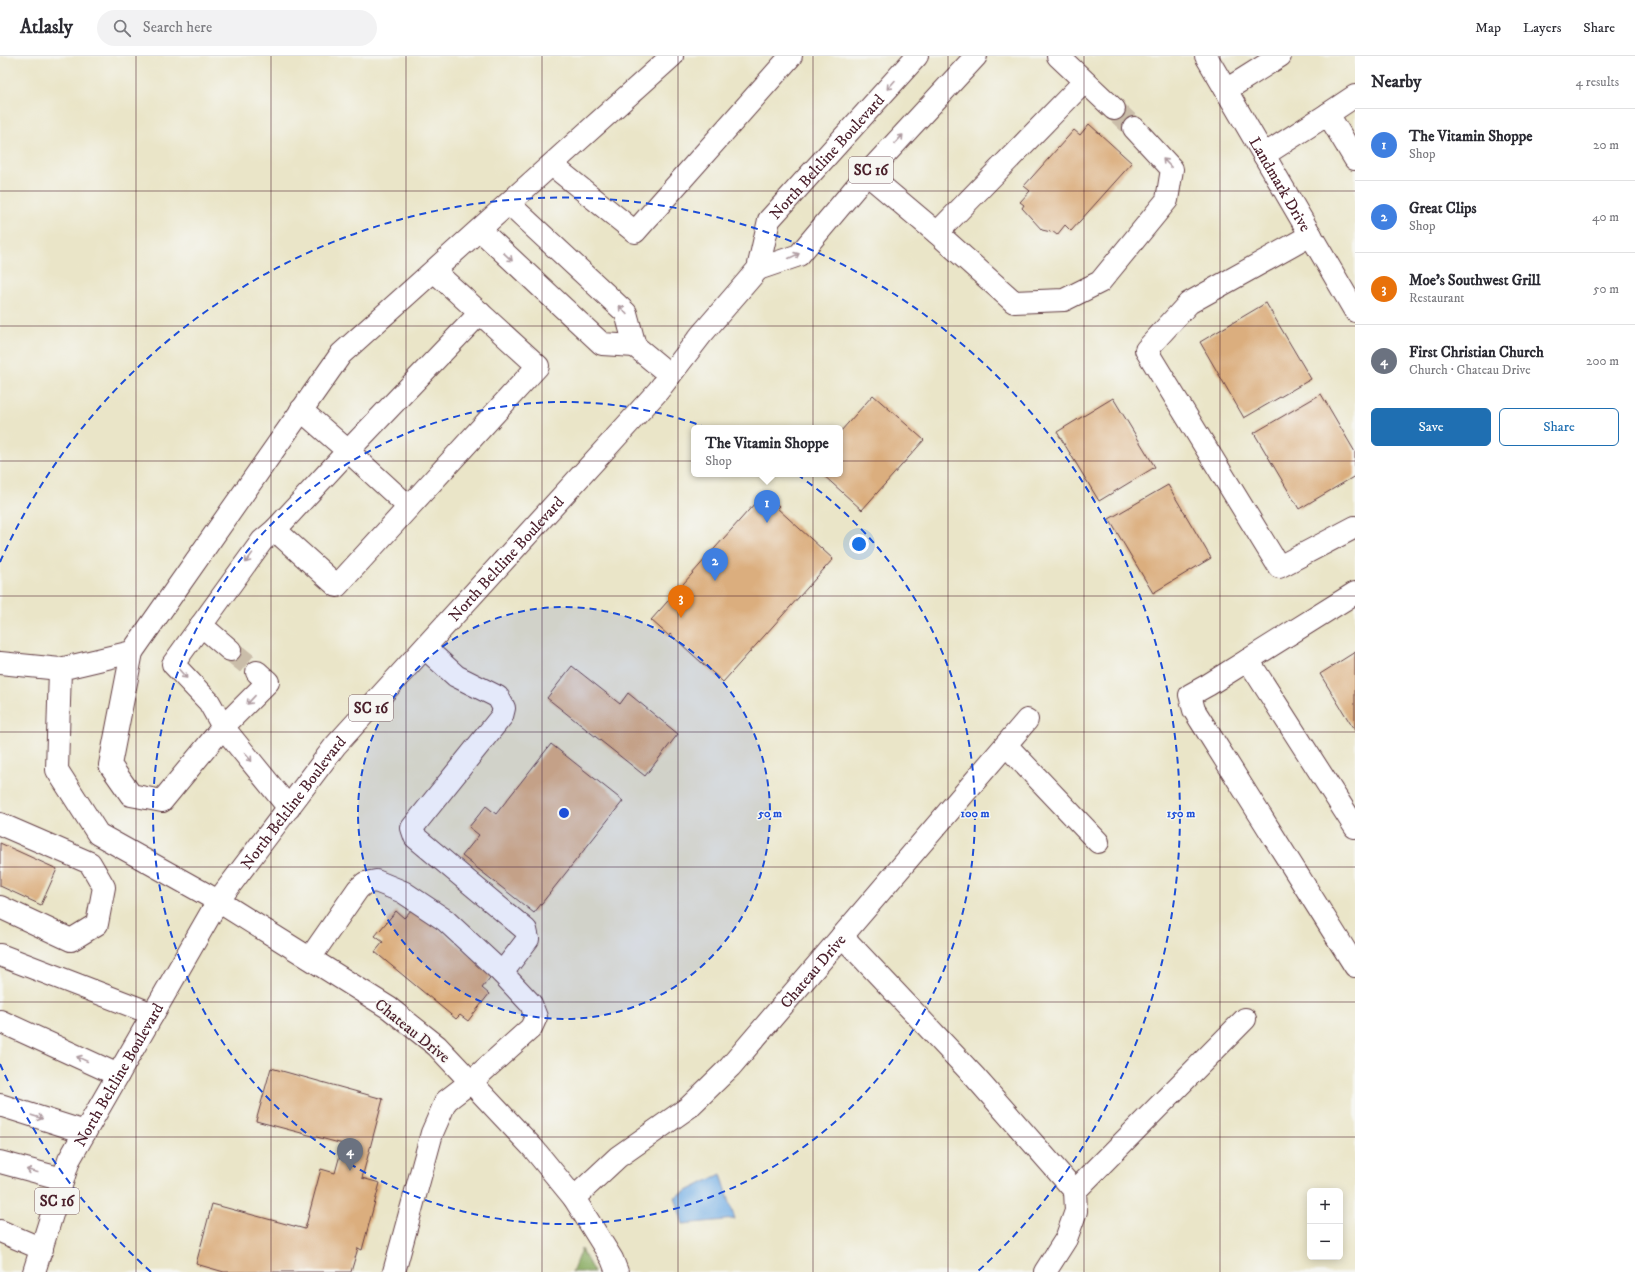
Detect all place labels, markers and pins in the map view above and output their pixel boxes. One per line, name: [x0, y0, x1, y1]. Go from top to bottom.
pin: 1: [754, 490, 780, 523]
pin: 2: [702, 548, 728, 581]
pin: 3: [668, 585, 694, 618]
centre of rings: [557, 806, 571, 820]
pin: 4: [337, 1138, 363, 1171]

